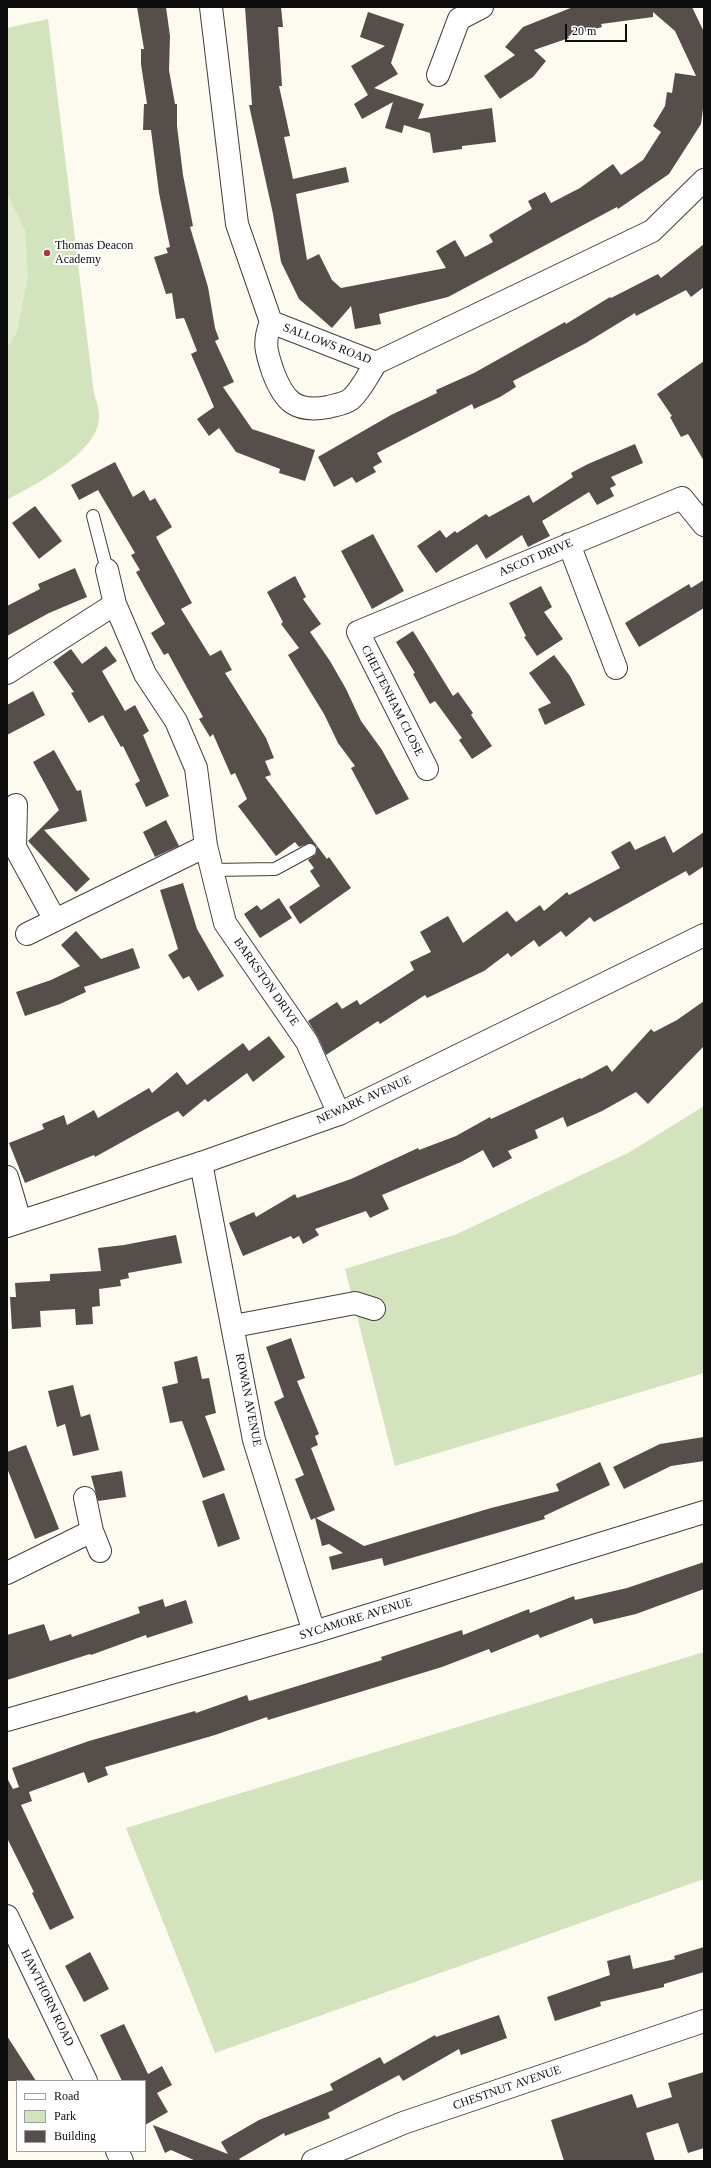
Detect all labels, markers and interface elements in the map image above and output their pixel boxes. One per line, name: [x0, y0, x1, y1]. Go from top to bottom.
scale bar: [567, 16, 629, 42]
text: 20 m: [572, 24, 596, 38]
place label: Thomas Deacon Academy: [55, 239, 133, 267]
marker: Thomas Deacon Academy: [42, 248, 52, 258]
street label: SALLOWS ROAD: [281, 320, 373, 368]
street label: ASCOT DRIVE: [497, 536, 575, 580]
street label: CHELTENHAM CLOSE: [358, 643, 426, 759]
street label: BARKSTON DRIVE: [230, 935, 302, 1029]
street label: NEWARK AVENUE: [314, 1073, 414, 1127]
street label: ROWAN AVENUE: [232, 1352, 264, 1448]
street label: SYCAMORE AVENUE: [298, 1595, 414, 1643]
street label: HAWTHORN ROAD: [17, 1947, 77, 2049]
street label: CHESTNUT AVENUE: [451, 2063, 563, 2113]
legend: [16, 2080, 146, 2152]
text: Road: [54, 2089, 79, 2103]
text: Park: [54, 2109, 76, 2123]
text: Building: [54, 2129, 96, 2143]

